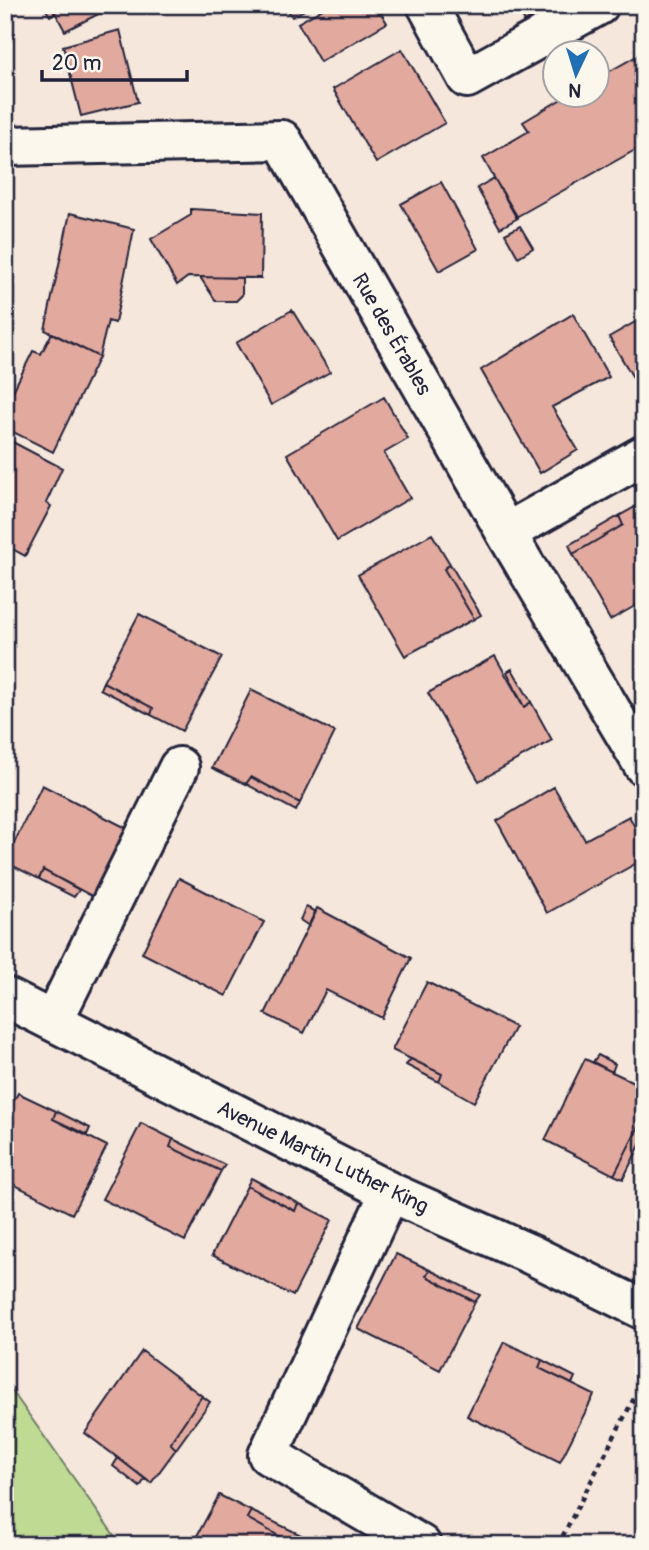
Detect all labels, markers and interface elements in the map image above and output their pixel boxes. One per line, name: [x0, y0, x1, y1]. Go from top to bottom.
scale bar: [42, 38, 187, 82]
north arrow: [540, 38, 610, 108]
text: 20 m: [52, 50, 101, 77]
text: N: [567, 78, 582, 102]
street label: Rue des Érables: [346, 268, 438, 401]
street label: Avenue Martin Luther King: [213, 1095, 433, 1220]

